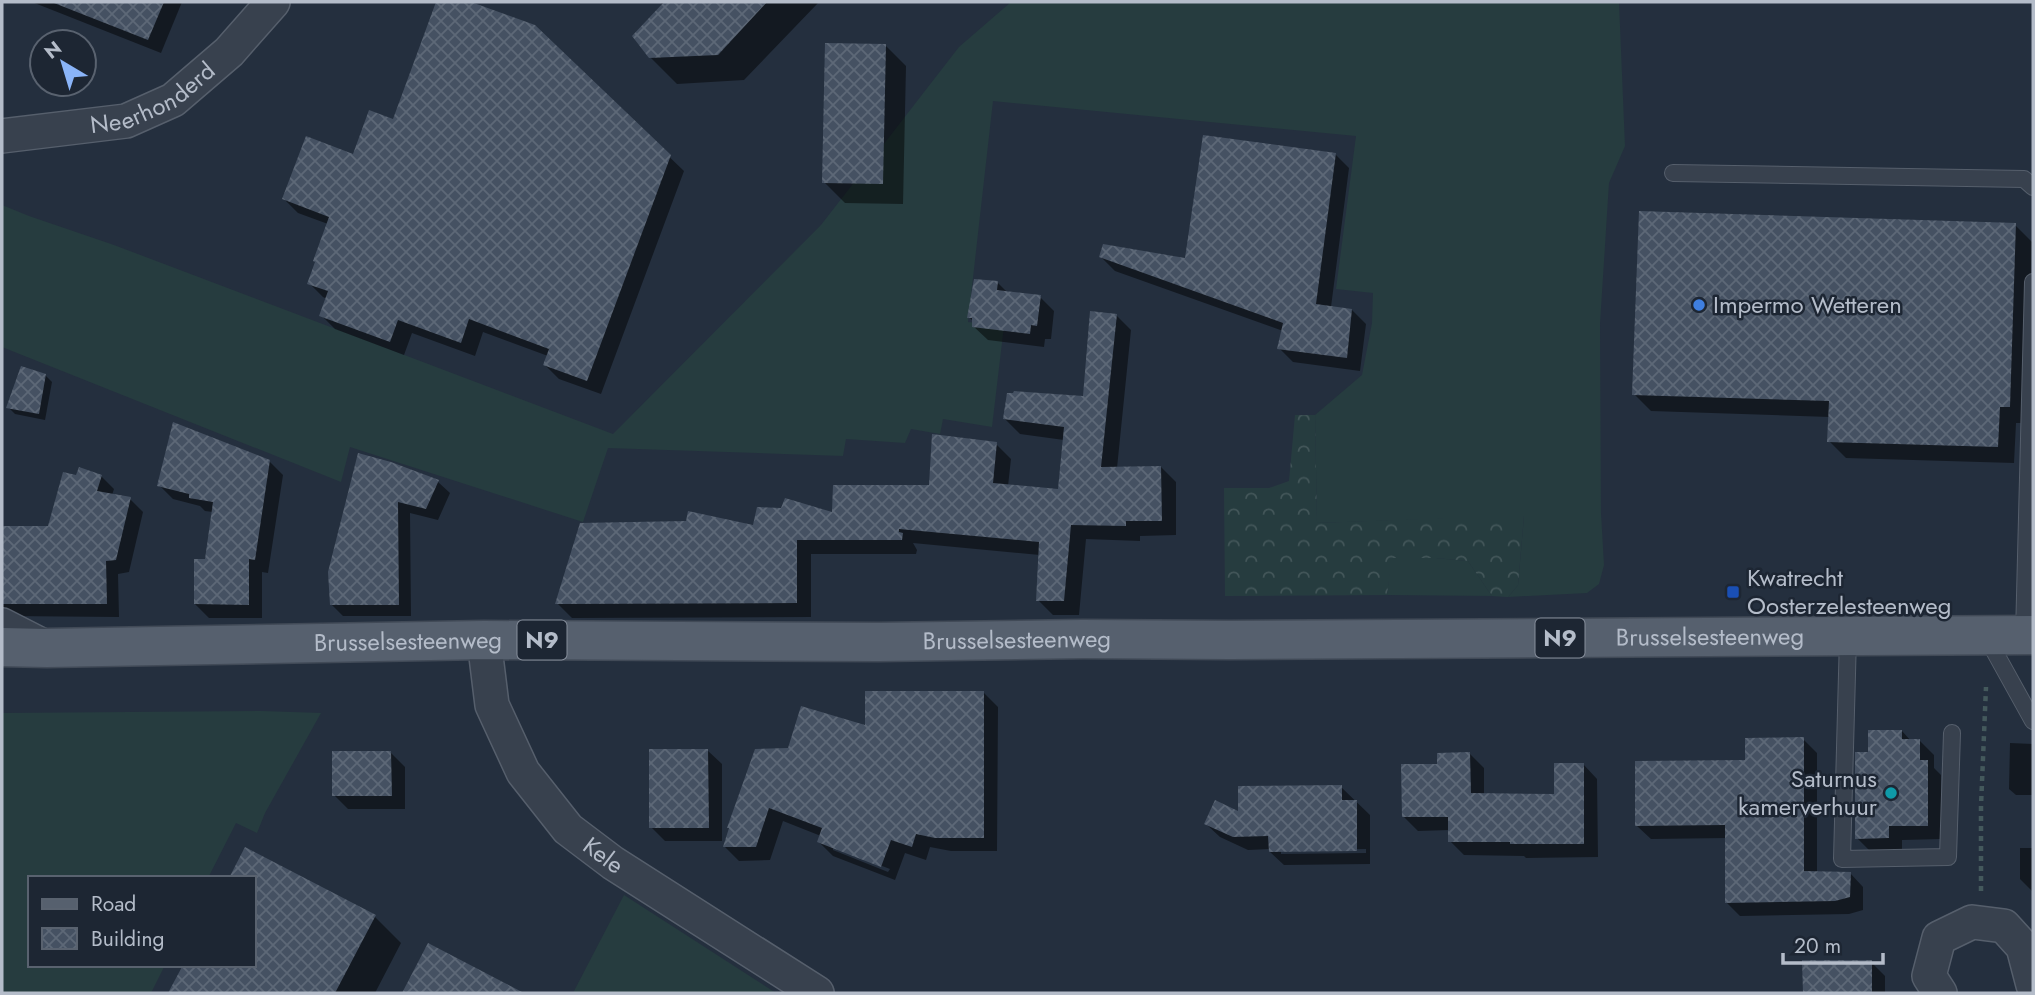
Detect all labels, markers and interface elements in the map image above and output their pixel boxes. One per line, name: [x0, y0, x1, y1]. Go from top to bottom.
north arrow: [28, 28, 98, 98]
text: N: [39, 35, 67, 65]
street label: Neerhonderd: [88, 53, 222, 142]
place label: Impermo Wetteren: [1713, 287, 1902, 322]
marker: Impermo Wetteren: [1691, 297, 1707, 313]
place label: Kwatrecht Oosterzelesteenweg: [1747, 560, 1951, 623]
marker: Kwatrecht Oosterzelesteenweg: [1725, 584, 1741, 600]
road number: N9: [1536, 618, 1584, 658]
street label: Brusselsesteenweg: [1616, 618, 1804, 655]
road number: N9: [518, 620, 566, 660]
street label: Brusselsesteenweg: [922, 621, 1111, 658]
street label: Brusselsesteenweg: [313, 622, 502, 660]
place label: Saturnus kamerverhuur: [1738, 761, 1878, 824]
marker: Saturnus kamerverhuur: [1883, 785, 1899, 801]
street label: Kele: [576, 828, 630, 882]
legend: [28, 876, 256, 967]
text: Road: [91, 889, 136, 919]
scale bar: [1783, 922, 1883, 966]
text: Building: [91, 924, 164, 954]
text: 20 m: [1794, 931, 1841, 961]

